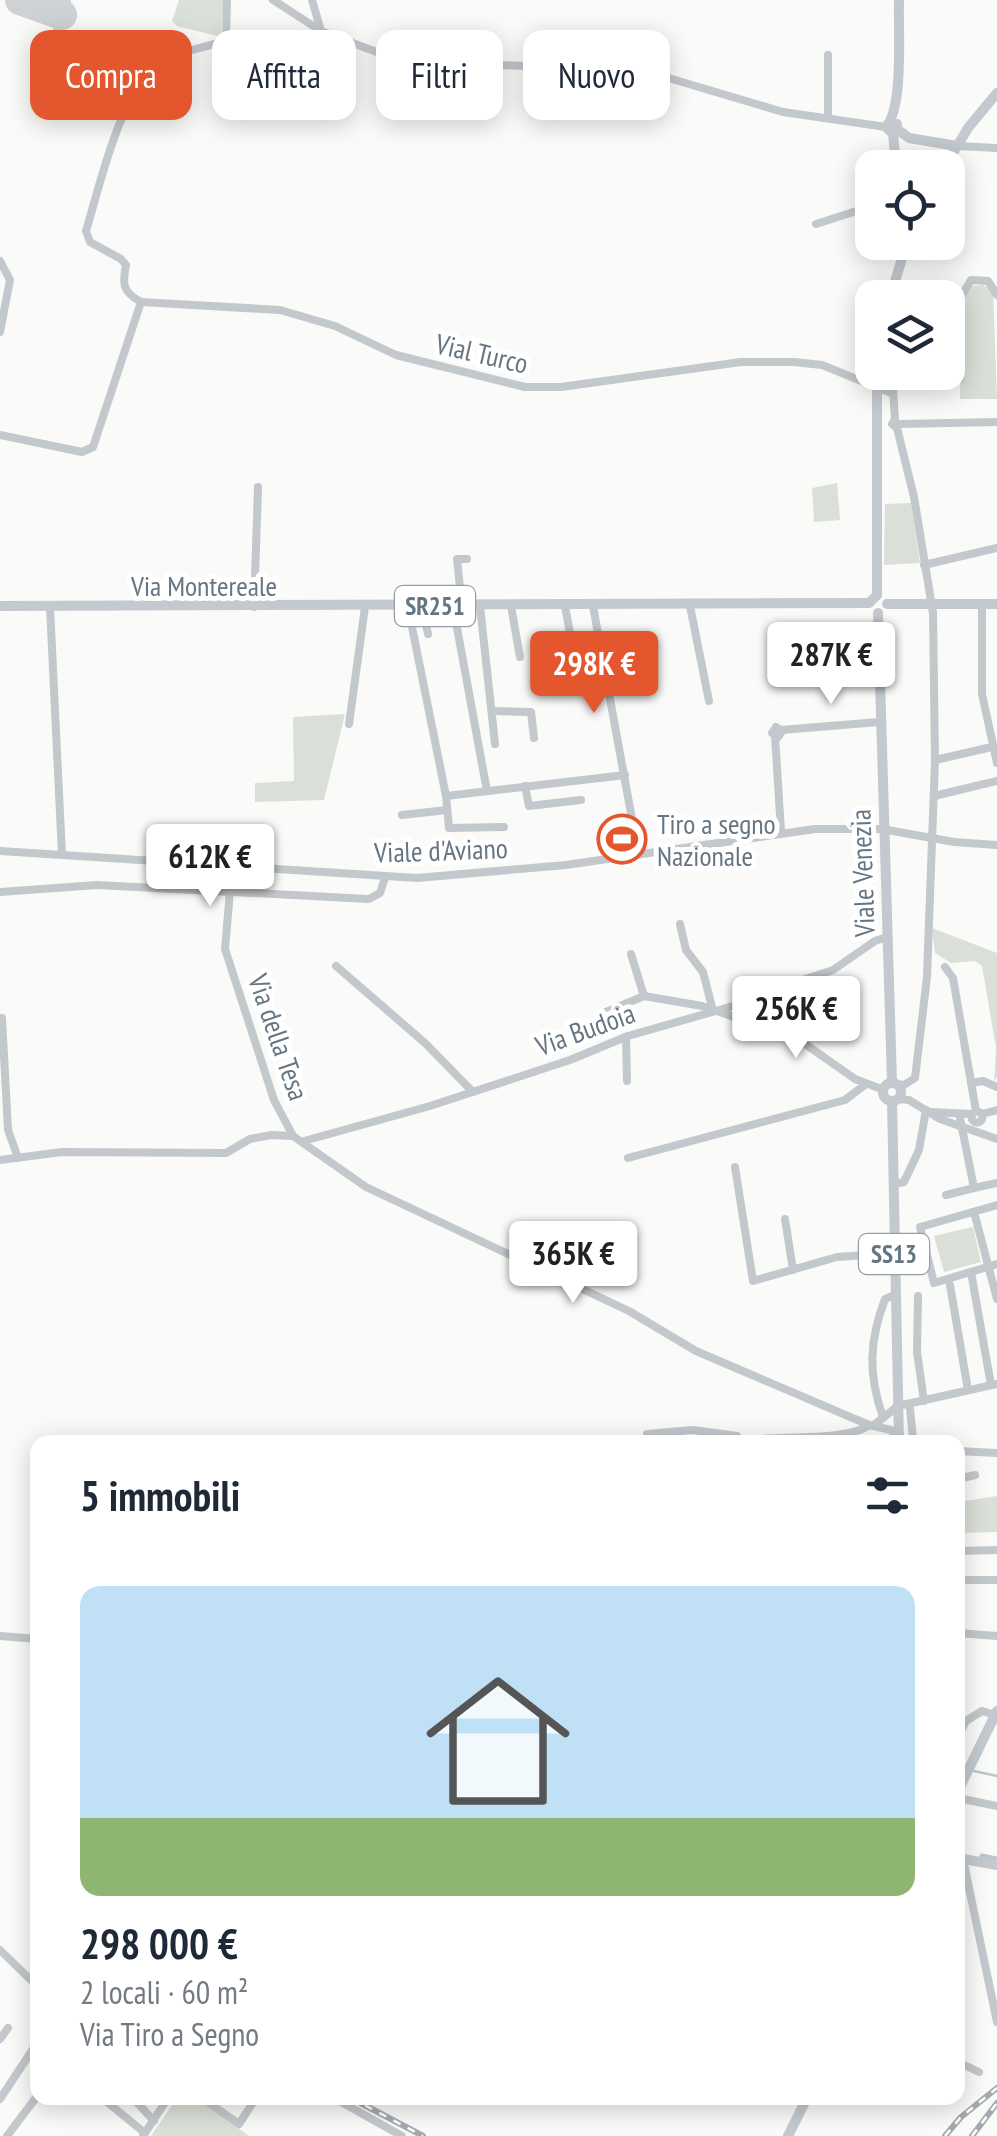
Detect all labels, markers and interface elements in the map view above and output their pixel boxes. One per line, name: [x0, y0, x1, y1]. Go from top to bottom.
chip: Compra: [30, 30, 192, 120]
chip: Affitta: [212, 30, 356, 120]
chip: Filtri: [376, 30, 503, 120]
chip: Nuovo: [523, 30, 670, 120]
map controls: [855, 150, 965, 390]
button: locate: [855, 150, 965, 260]
button: layers: [855, 280, 965, 390]
street label: Vial Turco: [431, 324, 532, 382]
street label: Via Montereale: [130, 567, 277, 604]
road number: SR251: [395, 586, 475, 626]
pin: 287K €: [750, 622, 912, 707]
pin: 298K €: [513, 631, 675, 716]
text: 287K €: [789, 633, 873, 675]
text: 298K €: [552, 642, 636, 684]
place label: Tiro a segno Nazionale: [657, 805, 776, 874]
street label: Viale Venezia: [841, 809, 883, 938]
sports icon: Tiro a segno Nazionale: [596, 813, 648, 865]
pin: 612K €: [129, 824, 291, 909]
street label: Viale d'Aviano: [373, 829, 508, 871]
text: 612K €: [168, 835, 252, 877]
street label: Via della Tesa: [240, 968, 318, 1105]
pin: 256K €: [715, 976, 877, 1061]
text: 256K €: [754, 987, 838, 1029]
street label: Via Budoia: [529, 994, 640, 1064]
pin: 365K €: [492, 1221, 654, 1306]
text: 365K €: [531, 1232, 615, 1274]
road number: SS13: [859, 1234, 929, 1274]
text: 5 immobili: [80, 1468, 240, 1523]
icon: filters: [860, 1468, 915, 1523]
icon: home: [408, 1651, 588, 1831]
text: 298 000 €: [80, 1916, 238, 1971]
text: 2 locali · 60 m²: [80, 1971, 248, 2013]
text: Via Tiro a Segno: [80, 2013, 259, 2055]

